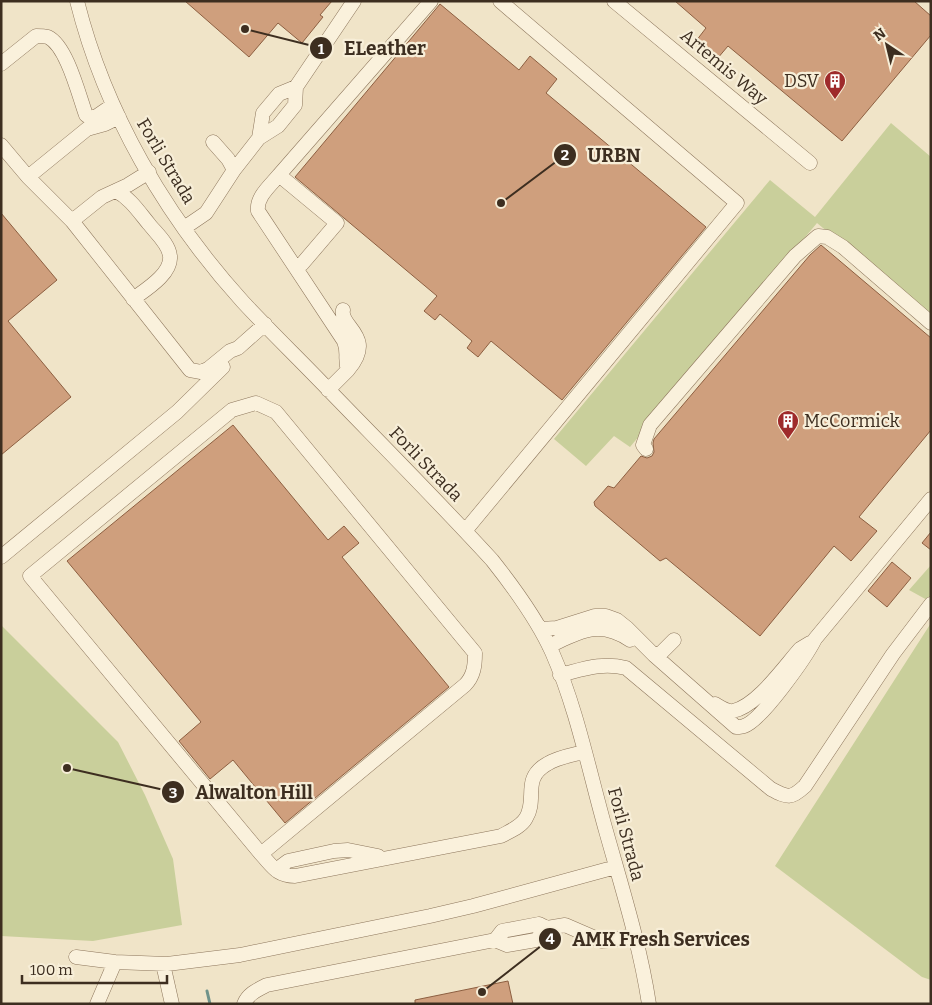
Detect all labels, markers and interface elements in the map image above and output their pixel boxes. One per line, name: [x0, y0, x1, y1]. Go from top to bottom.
north arrow: [862, 20, 912, 70]
street label: Artemis Way: [676, 24, 772, 110]
text: N: [871, 25, 889, 45]
callout: ELeather: [309, 31, 436, 65]
text: ELeather: [344, 37, 426, 60]
text: 1: [318, 40, 325, 58]
building icon: DSV: [823, 69, 847, 100]
place label: DSV: [784, 70, 820, 92]
street label: Forli Strada: [132, 114, 200, 208]
callout: URBN: [552, 138, 650, 172]
text: URBN: [587, 144, 641, 167]
text: 2: [561, 146, 569, 164]
building icon: McCormick: [776, 409, 800, 440]
place label: McCormick: [804, 410, 901, 432]
street label: Forli Strada: [385, 422, 467, 506]
callout: Alwalton Hill: [160, 775, 323, 809]
text: Alwalton Hill: [195, 781, 313, 804]
text: 3: [169, 784, 177, 802]
street label: Forli Strada: [603, 785, 649, 883]
callout: AMK Fresh Services: [538, 922, 760, 956]
text: AMK Fresh Services: [572, 928, 750, 951]
text: 4: [545, 930, 555, 948]
scale bar: [22, 952, 168, 984]
text: 100 m: [30, 961, 73, 979]

